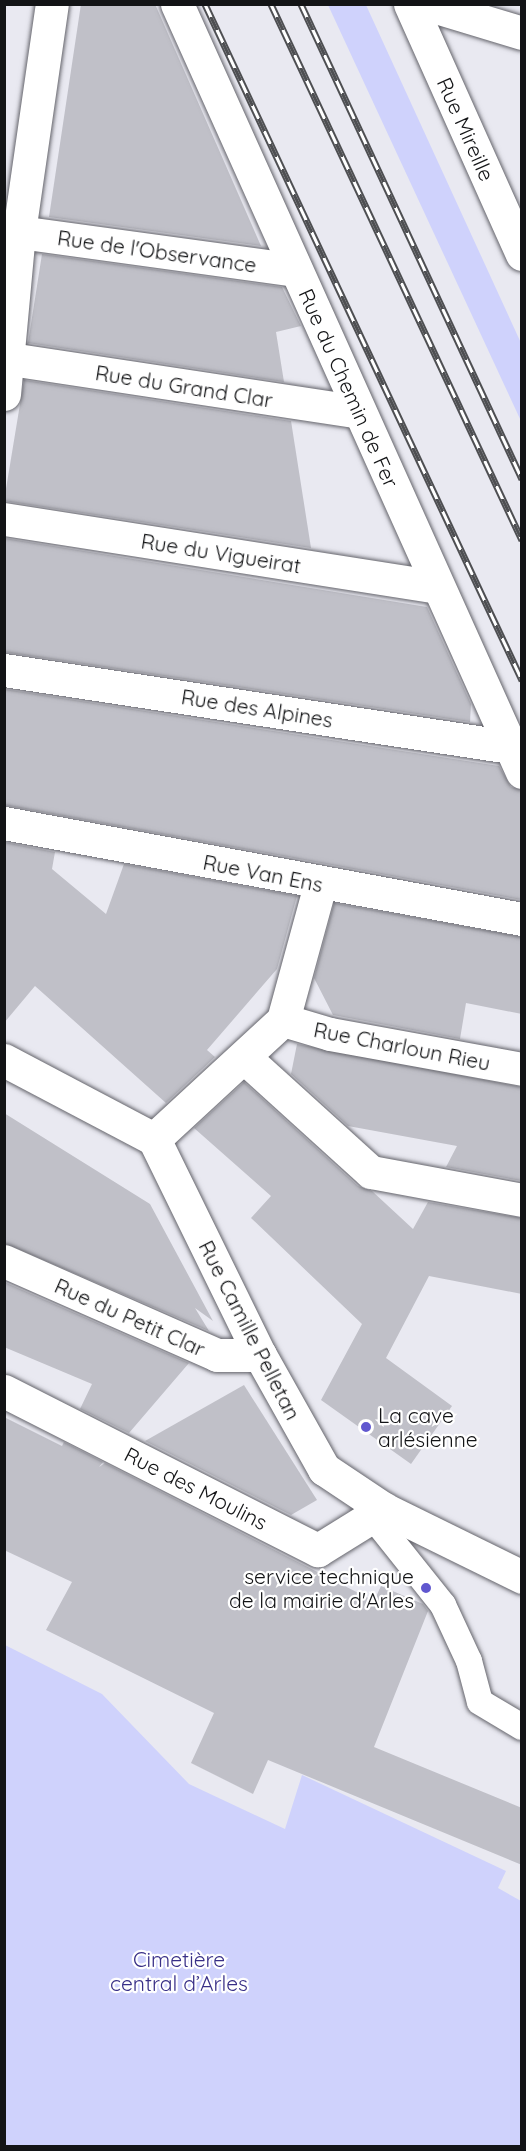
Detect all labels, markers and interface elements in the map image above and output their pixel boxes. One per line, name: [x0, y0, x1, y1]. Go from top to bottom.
street label: Rue Mireille: [432, 73, 500, 185]
street label: Rue de l'Observance: [56, 225, 258, 277]
street label: Rue du Chemin de Fer: [294, 285, 404, 491]
street label: Rue du Grand Clar: [94, 360, 274, 412]
street label: Rue du Vigueirat: [139, 528, 303, 578]
street label: Rue des Alpines: [179, 684, 335, 732]
street label: Rue Van Ens: [201, 849, 325, 897]
street label: Rue Charloun Rieu: [312, 1017, 492, 1075]
street label: Rue Camille Pelletan: [194, 1236, 306, 1424]
street label: Rue du Petit Clar: [51, 1273, 209, 1361]
place label: La cave arlésienne: [378, 1402, 478, 1452]
marker: La cave arlésienne: [359, 1420, 373, 1434]
street label: Rue des Moulins: [120, 1441, 272, 1535]
place label: service technique de la mairie d'Arles: [229, 1563, 414, 1613]
marker: service technique de la mairie d'Arles: [419, 1581, 433, 1595]
park label: Cimetière central d’Arles: [110, 1946, 248, 1996]

